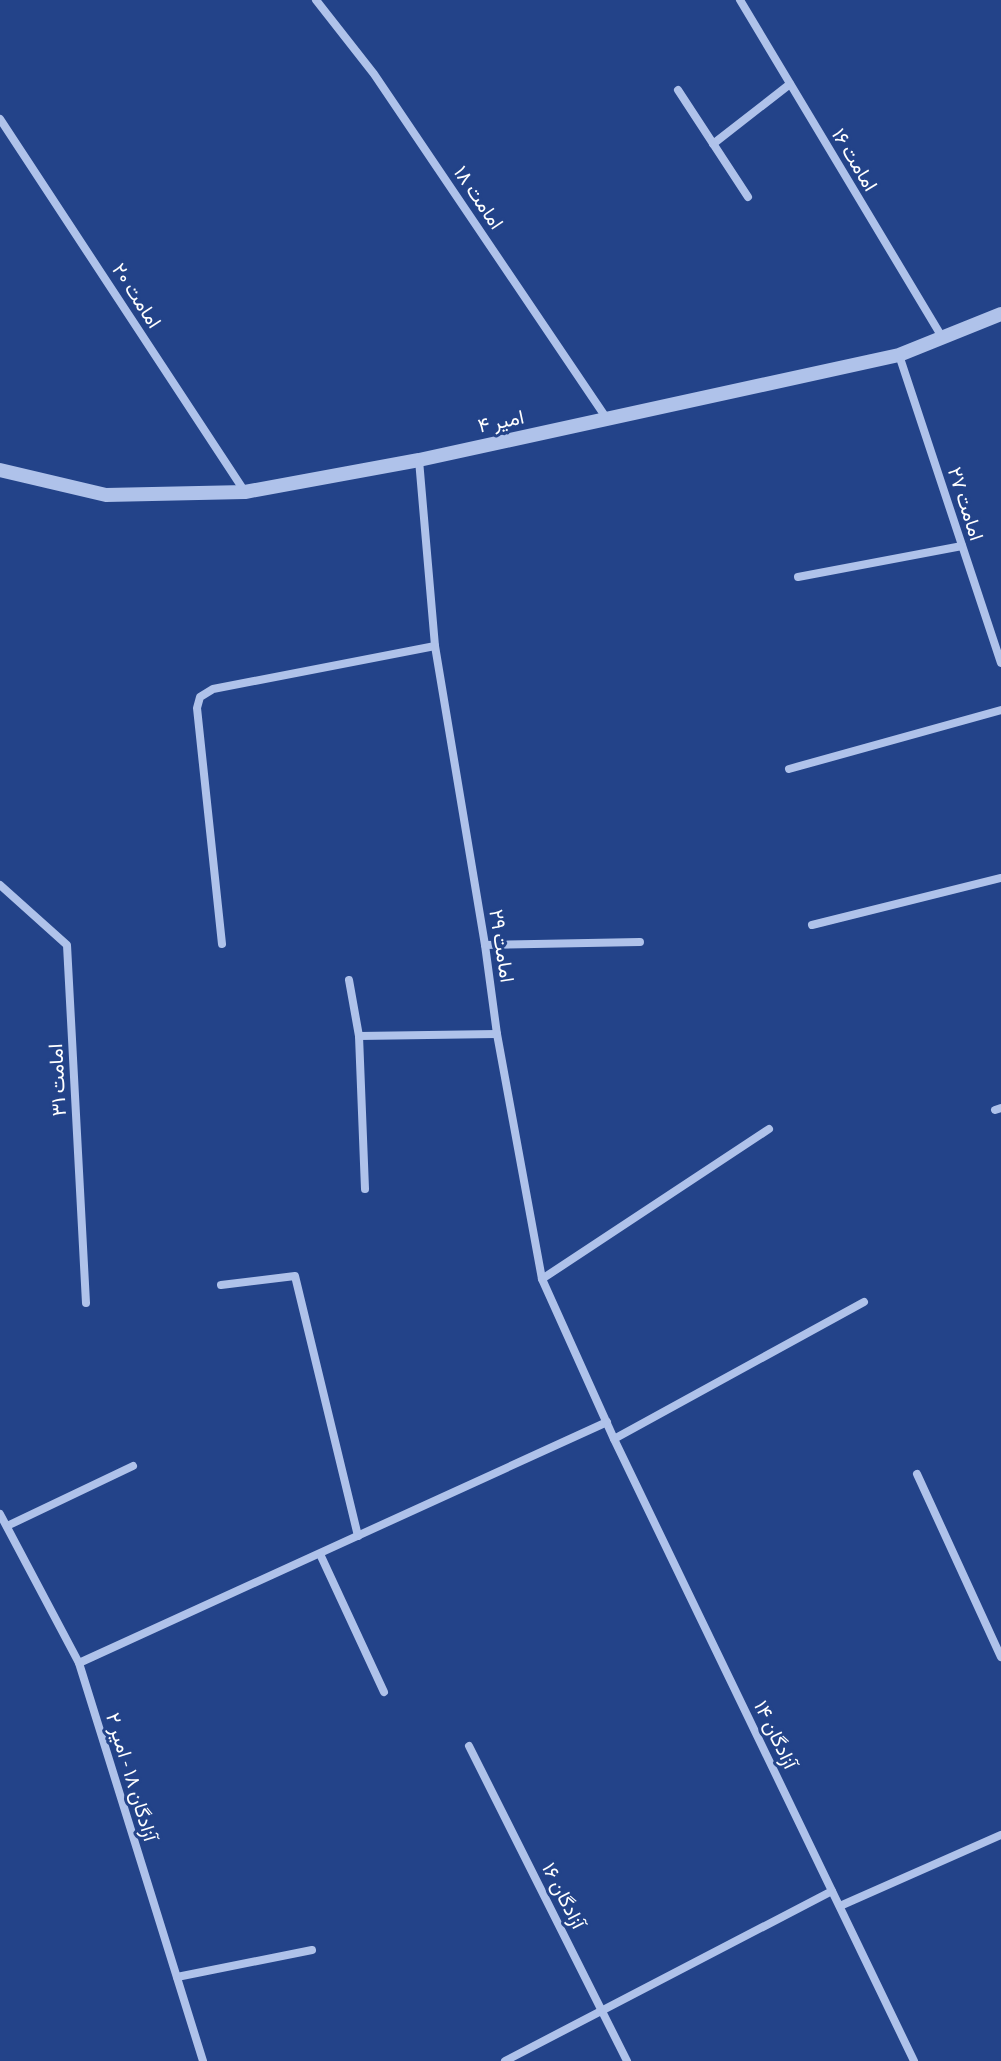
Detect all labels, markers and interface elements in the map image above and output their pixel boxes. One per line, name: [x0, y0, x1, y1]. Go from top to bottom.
street label: امامت ۱۶: [824, 123, 884, 197]
street label: امامت ۱۸: [446, 161, 510, 235]
street label: امامت ۲۰: [104, 258, 168, 334]
street label: امیر ۴: [475, 403, 527, 441]
street label: امامت ۲۷: [940, 464, 990, 544]
street label: امامت ۲۹: [481, 907, 521, 985]
street label: امامت ۳۱: [42, 1043, 74, 1117]
street label: آزادگان ۱۴: [746, 1696, 804, 1775]
street label: آزادگان ۱۸ - امیر ۲: [98, 1709, 164, 1846]
street label: آزادگان ۱۶: [534, 1858, 592, 1935]

